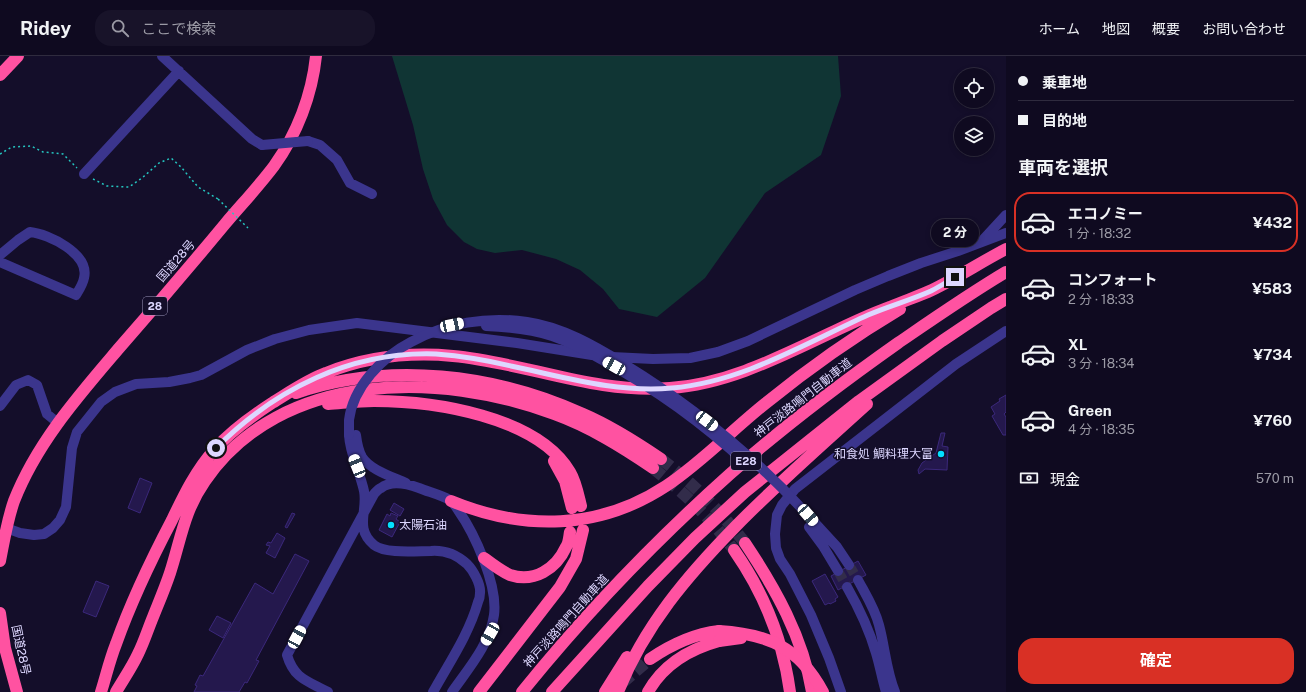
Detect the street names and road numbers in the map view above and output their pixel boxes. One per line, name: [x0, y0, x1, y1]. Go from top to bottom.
street label: 国道28号: [154, 237, 198, 285]
road number: 28: [143, 297, 167, 315]
street label: 神戸淡路鳴門自動車道: [751, 356, 855, 440]
road number: E28: [731, 452, 761, 470]
street label: 神戸淡路鳴門自動車道: [521, 572, 611, 670]
street label: 国道28号: [9, 624, 33, 676]

